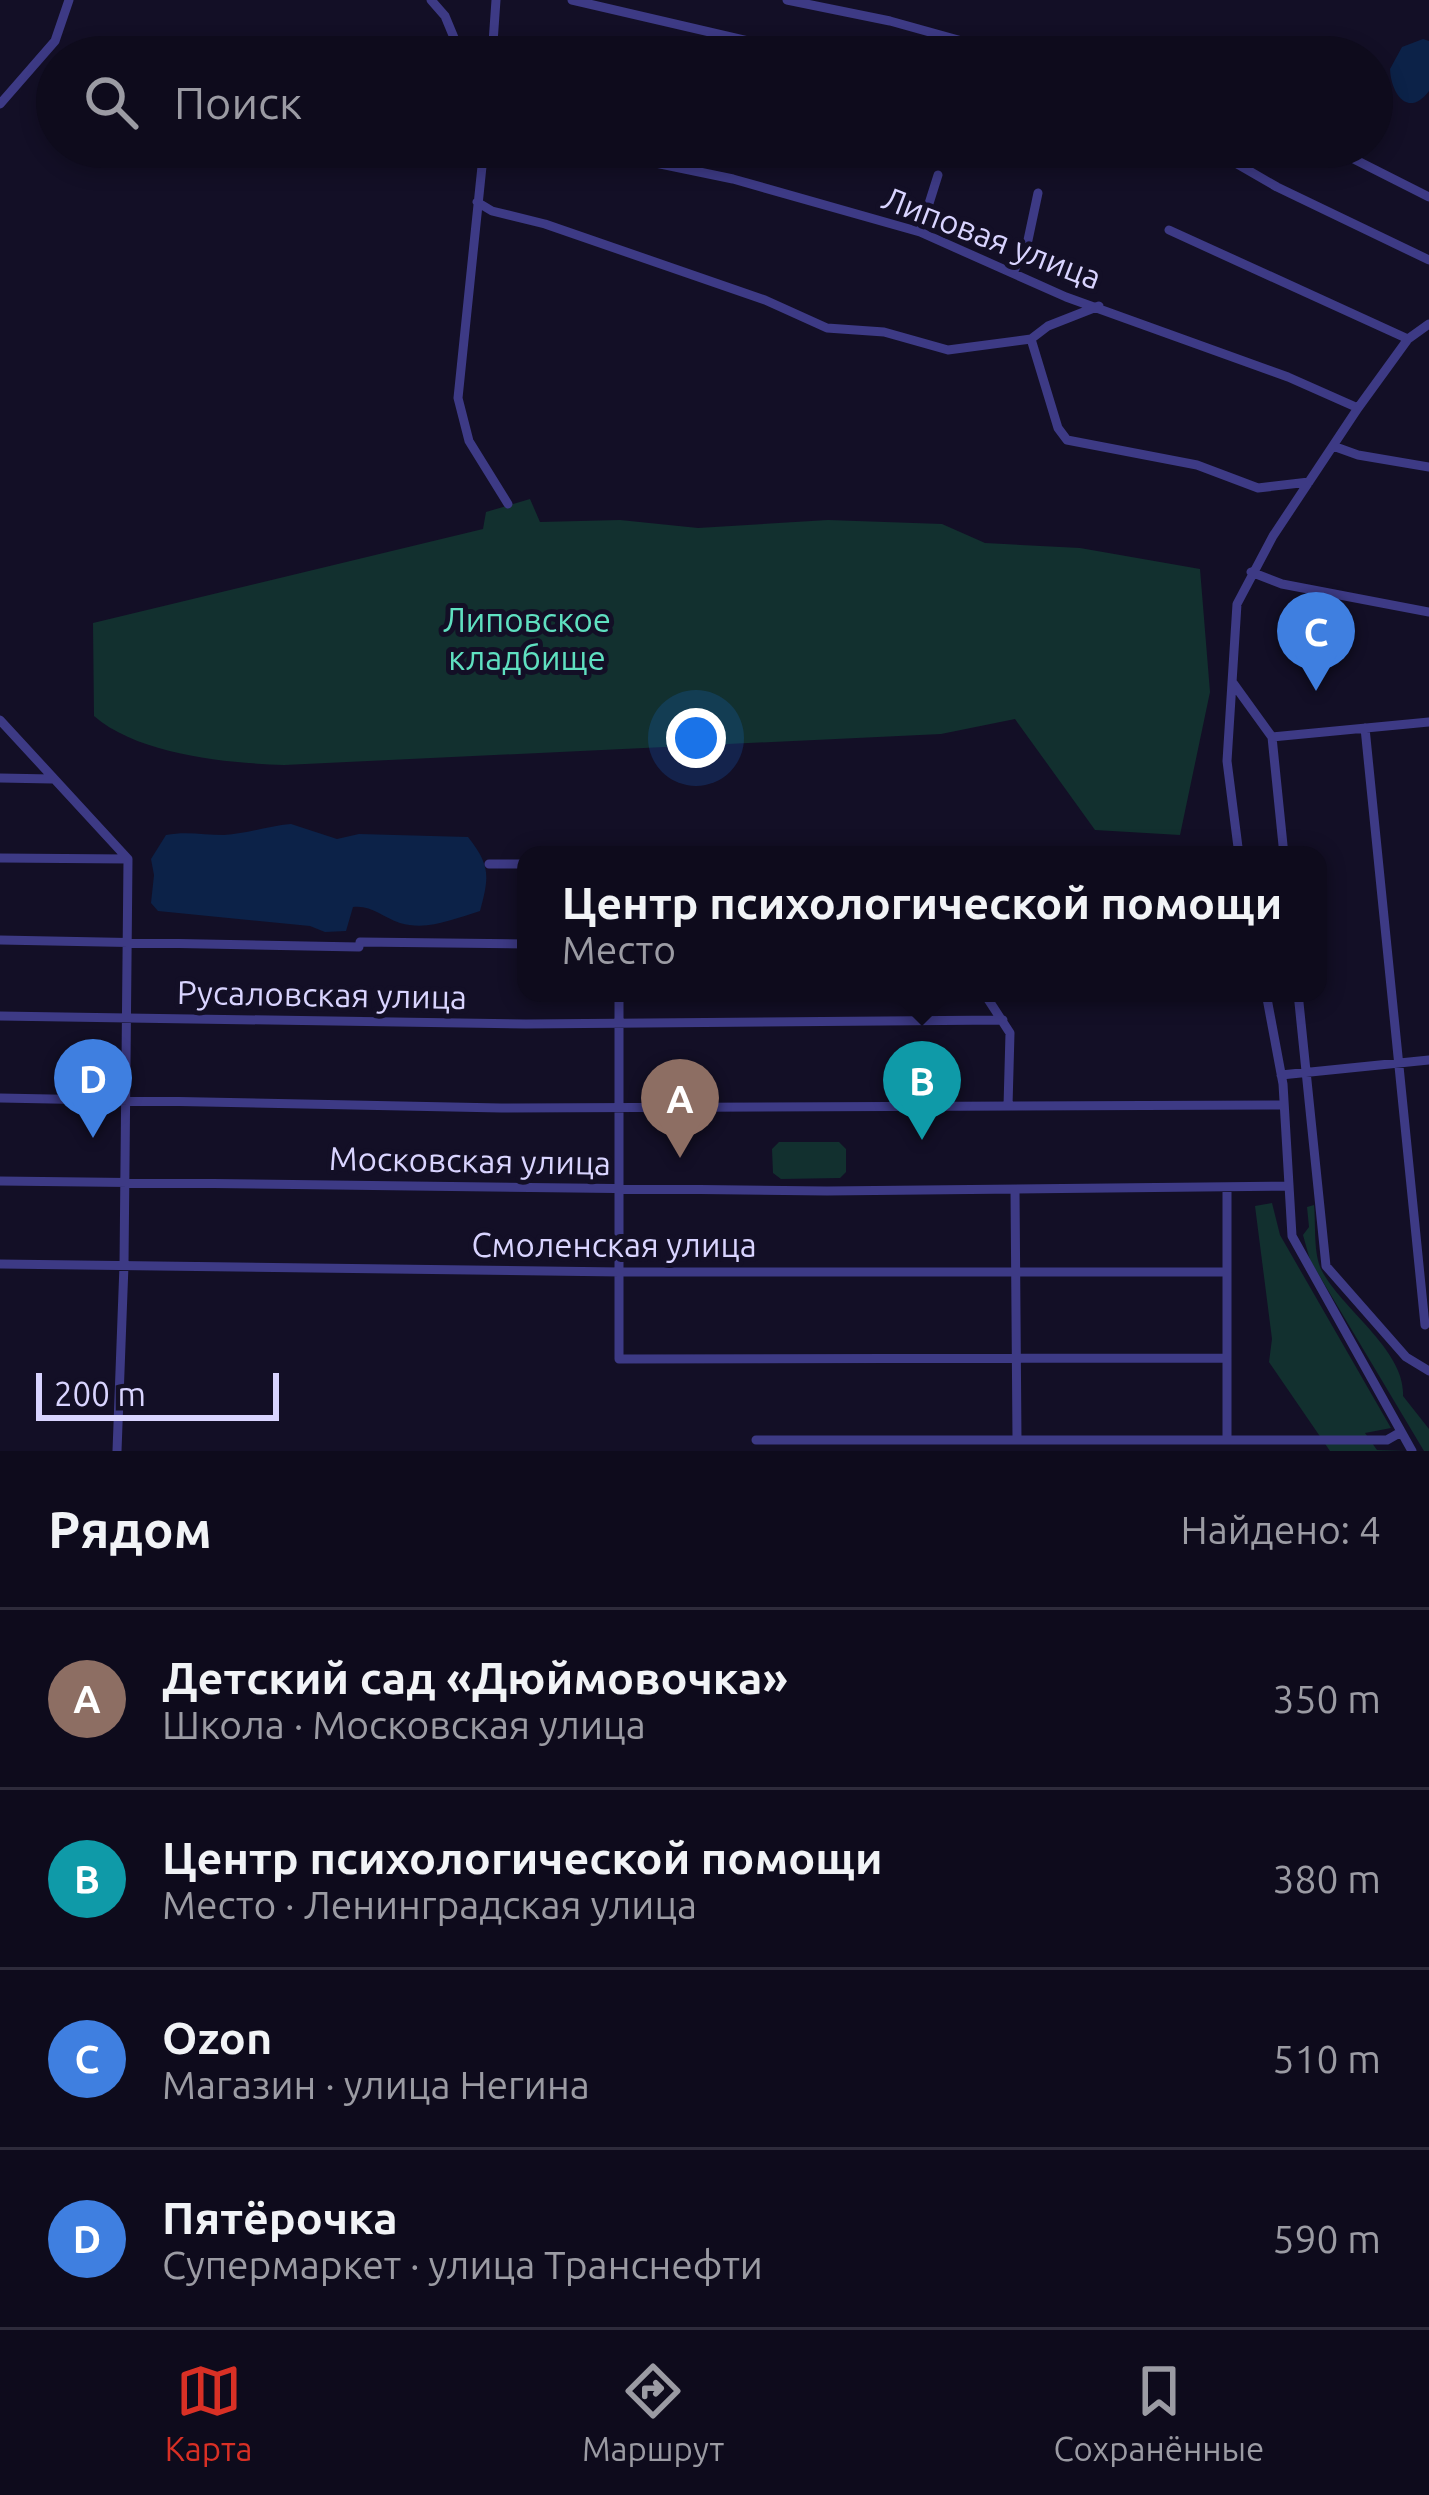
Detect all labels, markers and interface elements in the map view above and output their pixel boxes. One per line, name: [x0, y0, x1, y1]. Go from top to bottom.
search box: [36, 36, 1393, 168]
icon: search: [78, 69, 144, 135]
text: Поиск: [174, 77, 302, 128]
street label: Липовая улица: [877, 178, 1107, 296]
pin: C: [1277, 592, 1355, 691]
park label: Липовское кладбище: [443, 601, 611, 676]
your location: [666, 708, 726, 768]
popup: [517, 846, 1327, 1002]
text: Центр психологической помощи: [562, 877, 1282, 928]
text: Место: [562, 928, 676, 971]
street label: Русаловская улица: [177, 973, 467, 1015]
pin: D: [54, 1039, 132, 1138]
pin: B: [883, 1041, 961, 1140]
pin: A: [641, 1059, 719, 1158]
street label: Московская улица: [329, 1139, 611, 1181]
street label: Смоленская улица: [471, 1226, 757, 1263]
scale bar: [36, 1367, 279, 1420]
text: 200 m: [54, 1375, 146, 1412]
text: Рядом: [48, 1500, 212, 1558]
text: Найдено: 4: [1181, 1508, 1381, 1551]
text: Детский сад «Дюймовочка»: [162, 1652, 788, 1703]
text: A: [73, 1677, 101, 1720]
text: 350 m: [1272, 1677, 1381, 1720]
text: Школа · Московская улица: [162, 1703, 646, 1746]
text: Центр психологической помощи: [162, 1832, 882, 1883]
text: B: [74, 1857, 100, 1900]
text: 380 m: [1272, 1857, 1381, 1900]
text: Место · Ленинградская улица: [162, 1883, 697, 1926]
text: Ozon: [162, 2012, 272, 2063]
text: C: [75, 2037, 99, 2080]
text: 510 m: [1272, 2037, 1381, 2080]
text: Магазин · улица Негина: [162, 2063, 590, 2106]
text: Пятёрочка: [162, 2192, 398, 2243]
text: D: [73, 2217, 101, 2260]
text: 590 m: [1272, 2217, 1381, 2260]
text: Супермаркет · улица Транснефти: [162, 2243, 763, 2286]
tab: Карта: [165, 2358, 253, 2467]
tab: Маршрут: [582, 2358, 724, 2467]
tab: Сохранённые: [1053, 2358, 1264, 2467]

